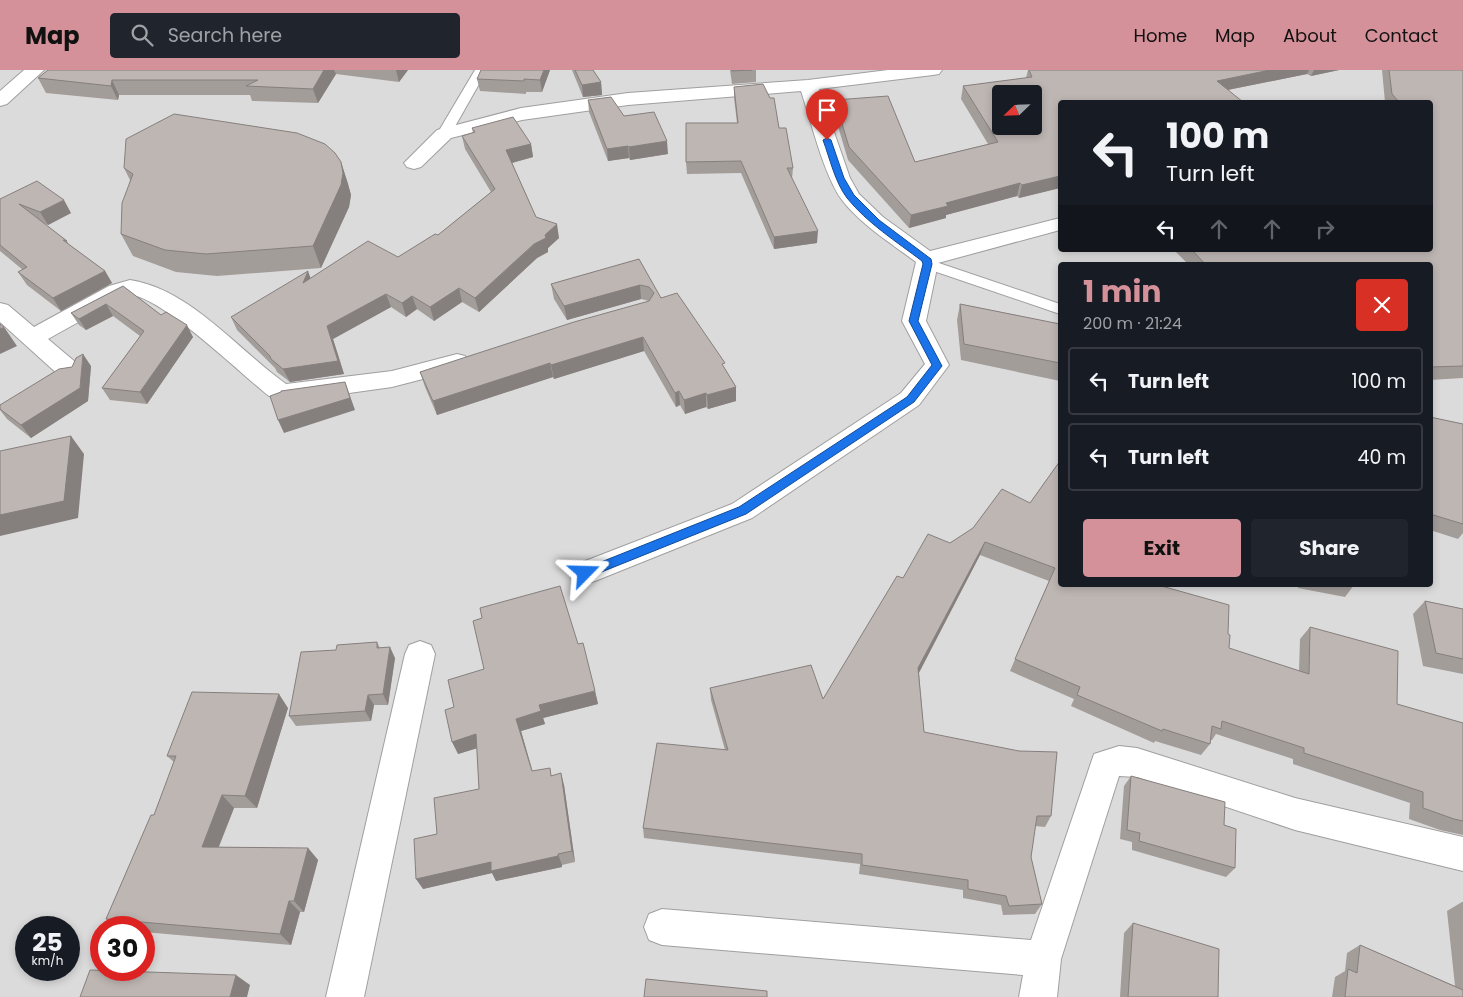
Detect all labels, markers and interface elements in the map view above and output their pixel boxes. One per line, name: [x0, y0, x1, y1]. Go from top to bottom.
search box: [110, 13, 460, 58]
text: Map: [25, 19, 80, 52]
icon: search: [128, 21, 156, 49]
text: Search here: [168, 22, 282, 49]
text: Home: [1133, 23, 1187, 48]
text: Map: [1215, 23, 1255, 48]
text: About: [1283, 23, 1337, 48]
text: Contact: [1365, 23, 1438, 48]
north arrow: [992, 85, 1042, 135]
map controls: [992, 85, 1042, 135]
pin: [806, 89, 848, 140]
icon: arrive: [813, 96, 841, 124]
text: 100 m: [1166, 111, 1269, 160]
icon: left: [1083, 120, 1148, 185]
text: Turn left: [1166, 158, 1254, 189]
icon: left: [1152, 215, 1180, 243]
icon: ahead: [1205, 215, 1233, 243]
icon: ahead: [1258, 215, 1286, 243]
icon: right: [1311, 215, 1339, 243]
text: 1 min: [1083, 270, 1161, 313]
button: close: [1356, 279, 1408, 331]
text: 200 m · 21:24: [1083, 312, 1182, 335]
icon: left: [1085, 367, 1113, 395]
text: Turn left: [1128, 368, 1209, 395]
text: 100 m: [1351, 368, 1406, 395]
icon: left: [1085, 443, 1113, 471]
text: Turn left: [1128, 444, 1209, 471]
text: 40 m: [1357, 444, 1406, 471]
button: Exit: [1083, 519, 1241, 577]
button: Share: [1251, 519, 1408, 577]
position arrow: [558, 546, 610, 598]
speed limit sign: 30: [90, 916, 155, 981]
text: 25: [32, 925, 63, 960]
text: km/h: [32, 952, 63, 969]

